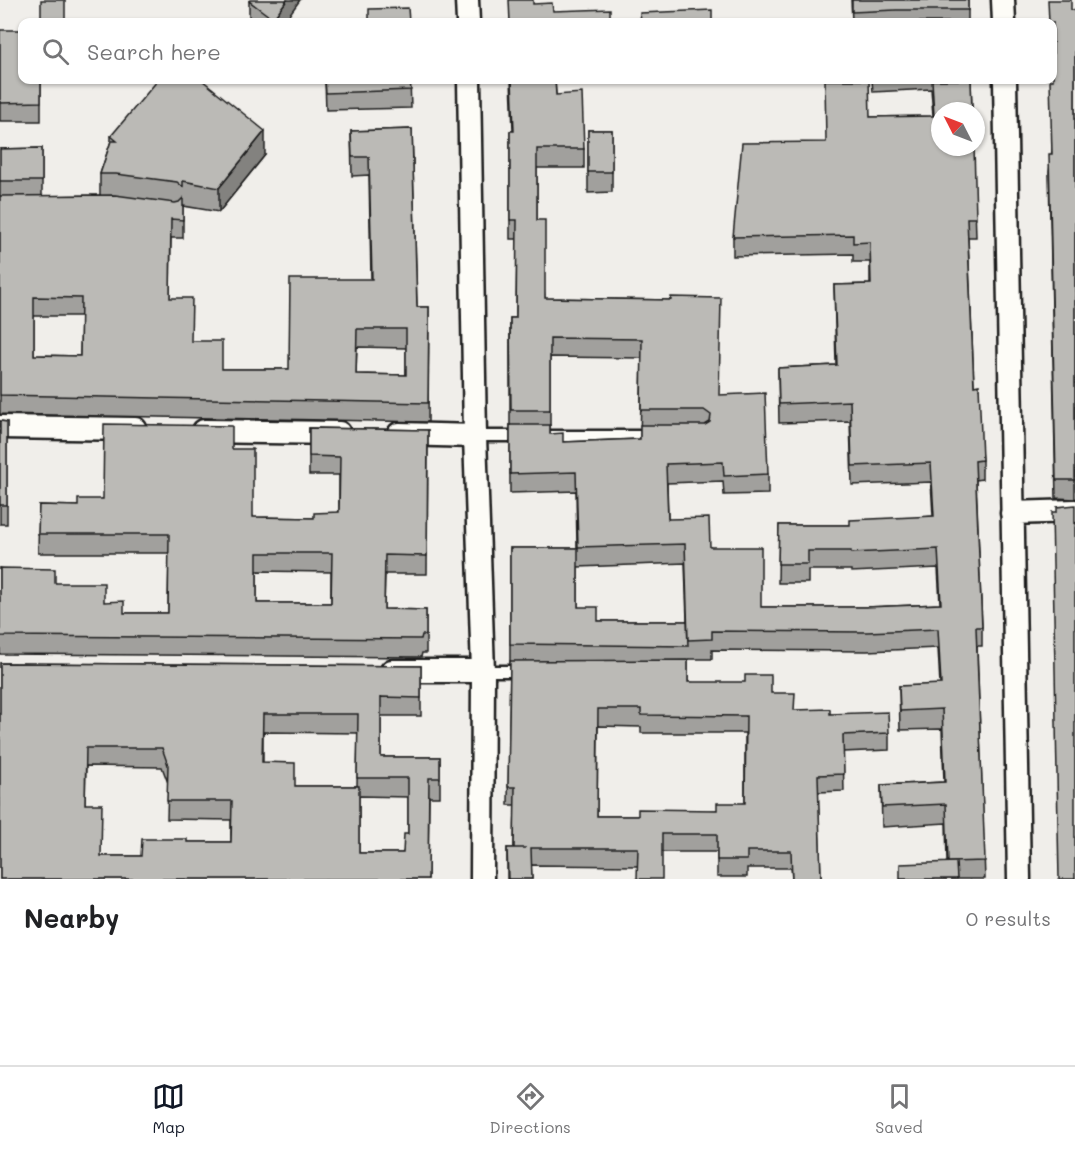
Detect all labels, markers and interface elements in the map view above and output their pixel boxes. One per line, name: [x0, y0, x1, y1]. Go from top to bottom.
search box: [18, 18, 1057, 84]
icon: search: [39, 35, 72, 68]
text: Search here: [87, 37, 221, 66]
north arrow: [931, 102, 985, 156]
text: Nearby: [24, 901, 119, 935]
text: 0 results: [966, 905, 1051, 931]
tab: Map: [152, 1080, 185, 1137]
tab: Directions: [490, 1080, 571, 1137]
tab: Saved: [875, 1080, 923, 1137]

